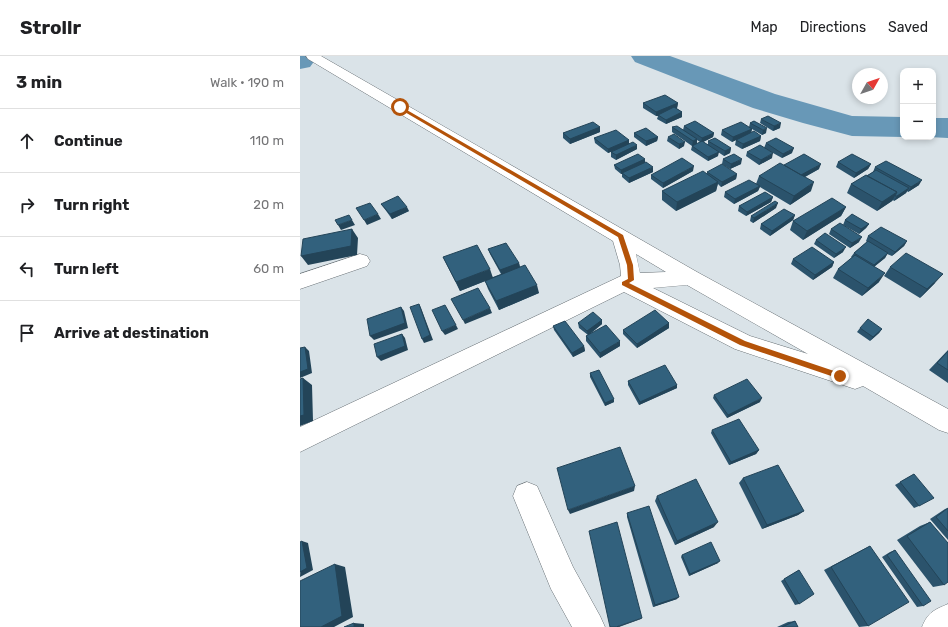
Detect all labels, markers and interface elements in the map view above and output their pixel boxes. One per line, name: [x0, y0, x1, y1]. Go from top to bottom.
text: Strollr: [20, 16, 81, 39]
text: Map: [751, 19, 778, 36]
text: Directions: [800, 19, 866, 36]
text: Saved: [888, 19, 928, 36]
north arrow: [852, 68, 888, 104]
map controls: [900, 68, 936, 140]
button: +: [900, 68, 936, 104]
text: 3 min: [16, 72, 62, 92]
text: Walk · 190 m: [210, 75, 284, 90]
route start: [391, 98, 409, 116]
button: −: [900, 104, 936, 140]
icon: ahead: [16, 130, 38, 152]
text: Continue: [54, 132, 123, 150]
text: 110 m: [250, 133, 284, 148]
icon: right: [16, 194, 38, 216]
text: Turn right: [54, 196, 129, 214]
text: 20 m: [253, 197, 284, 212]
icon: left: [16, 258, 38, 280]
text: Turn left: [54, 260, 119, 278]
text: 60 m: [253, 261, 284, 276]
icon: arrive: [16, 322, 38, 344]
text: Arrive at destination: [54, 324, 209, 342]
route end: [831, 367, 849, 385]

